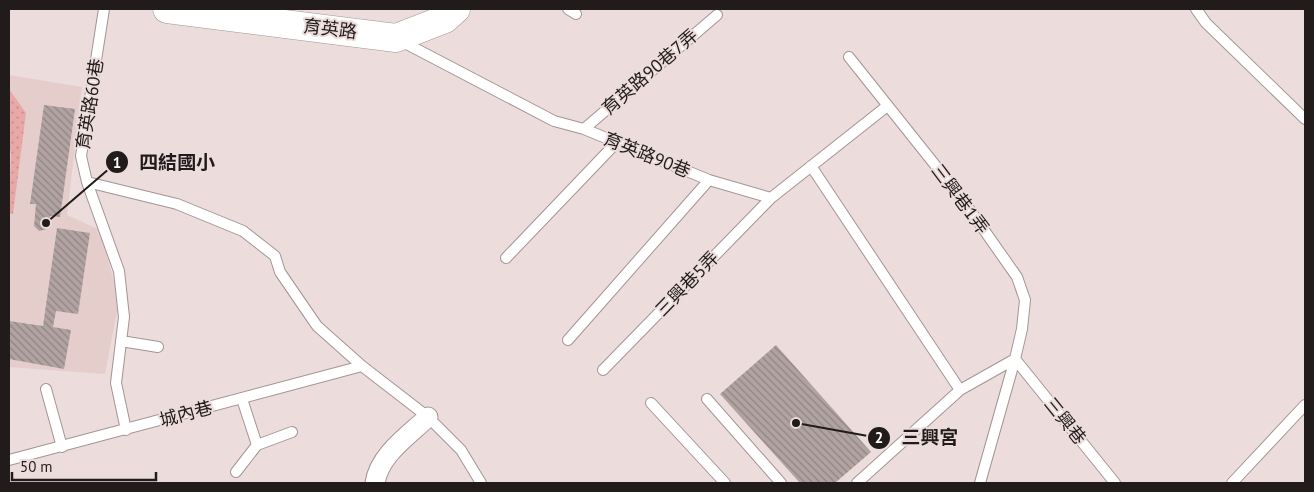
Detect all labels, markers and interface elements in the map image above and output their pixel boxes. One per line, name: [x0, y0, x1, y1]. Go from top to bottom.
street label: 育英路: [302, 14, 358, 43]
street label: 育英路90巷7弄: [597, 24, 702, 119]
street label: 育英路60巷: [71, 57, 108, 151]
street label: 育英路90巷: [600, 127, 694, 182]
callout: 四結國小: [104, 145, 225, 179]
text: 四結國小: [139, 150, 215, 174]
text: 1: [113, 153, 121, 172]
street label: 三興巷1弄: [927, 159, 994, 238]
street label: 三興巷5弄: [650, 246, 723, 321]
street label: 三興巷: [1039, 392, 1091, 449]
street label: 城內巷: [157, 395, 215, 432]
callout: 三興宮: [867, 421, 969, 455]
text: 三興宮: [901, 425, 959, 449]
text: 2: [875, 428, 883, 447]
scale bar: [12, 450, 156, 482]
text: 50 m: [20, 457, 53, 476]

